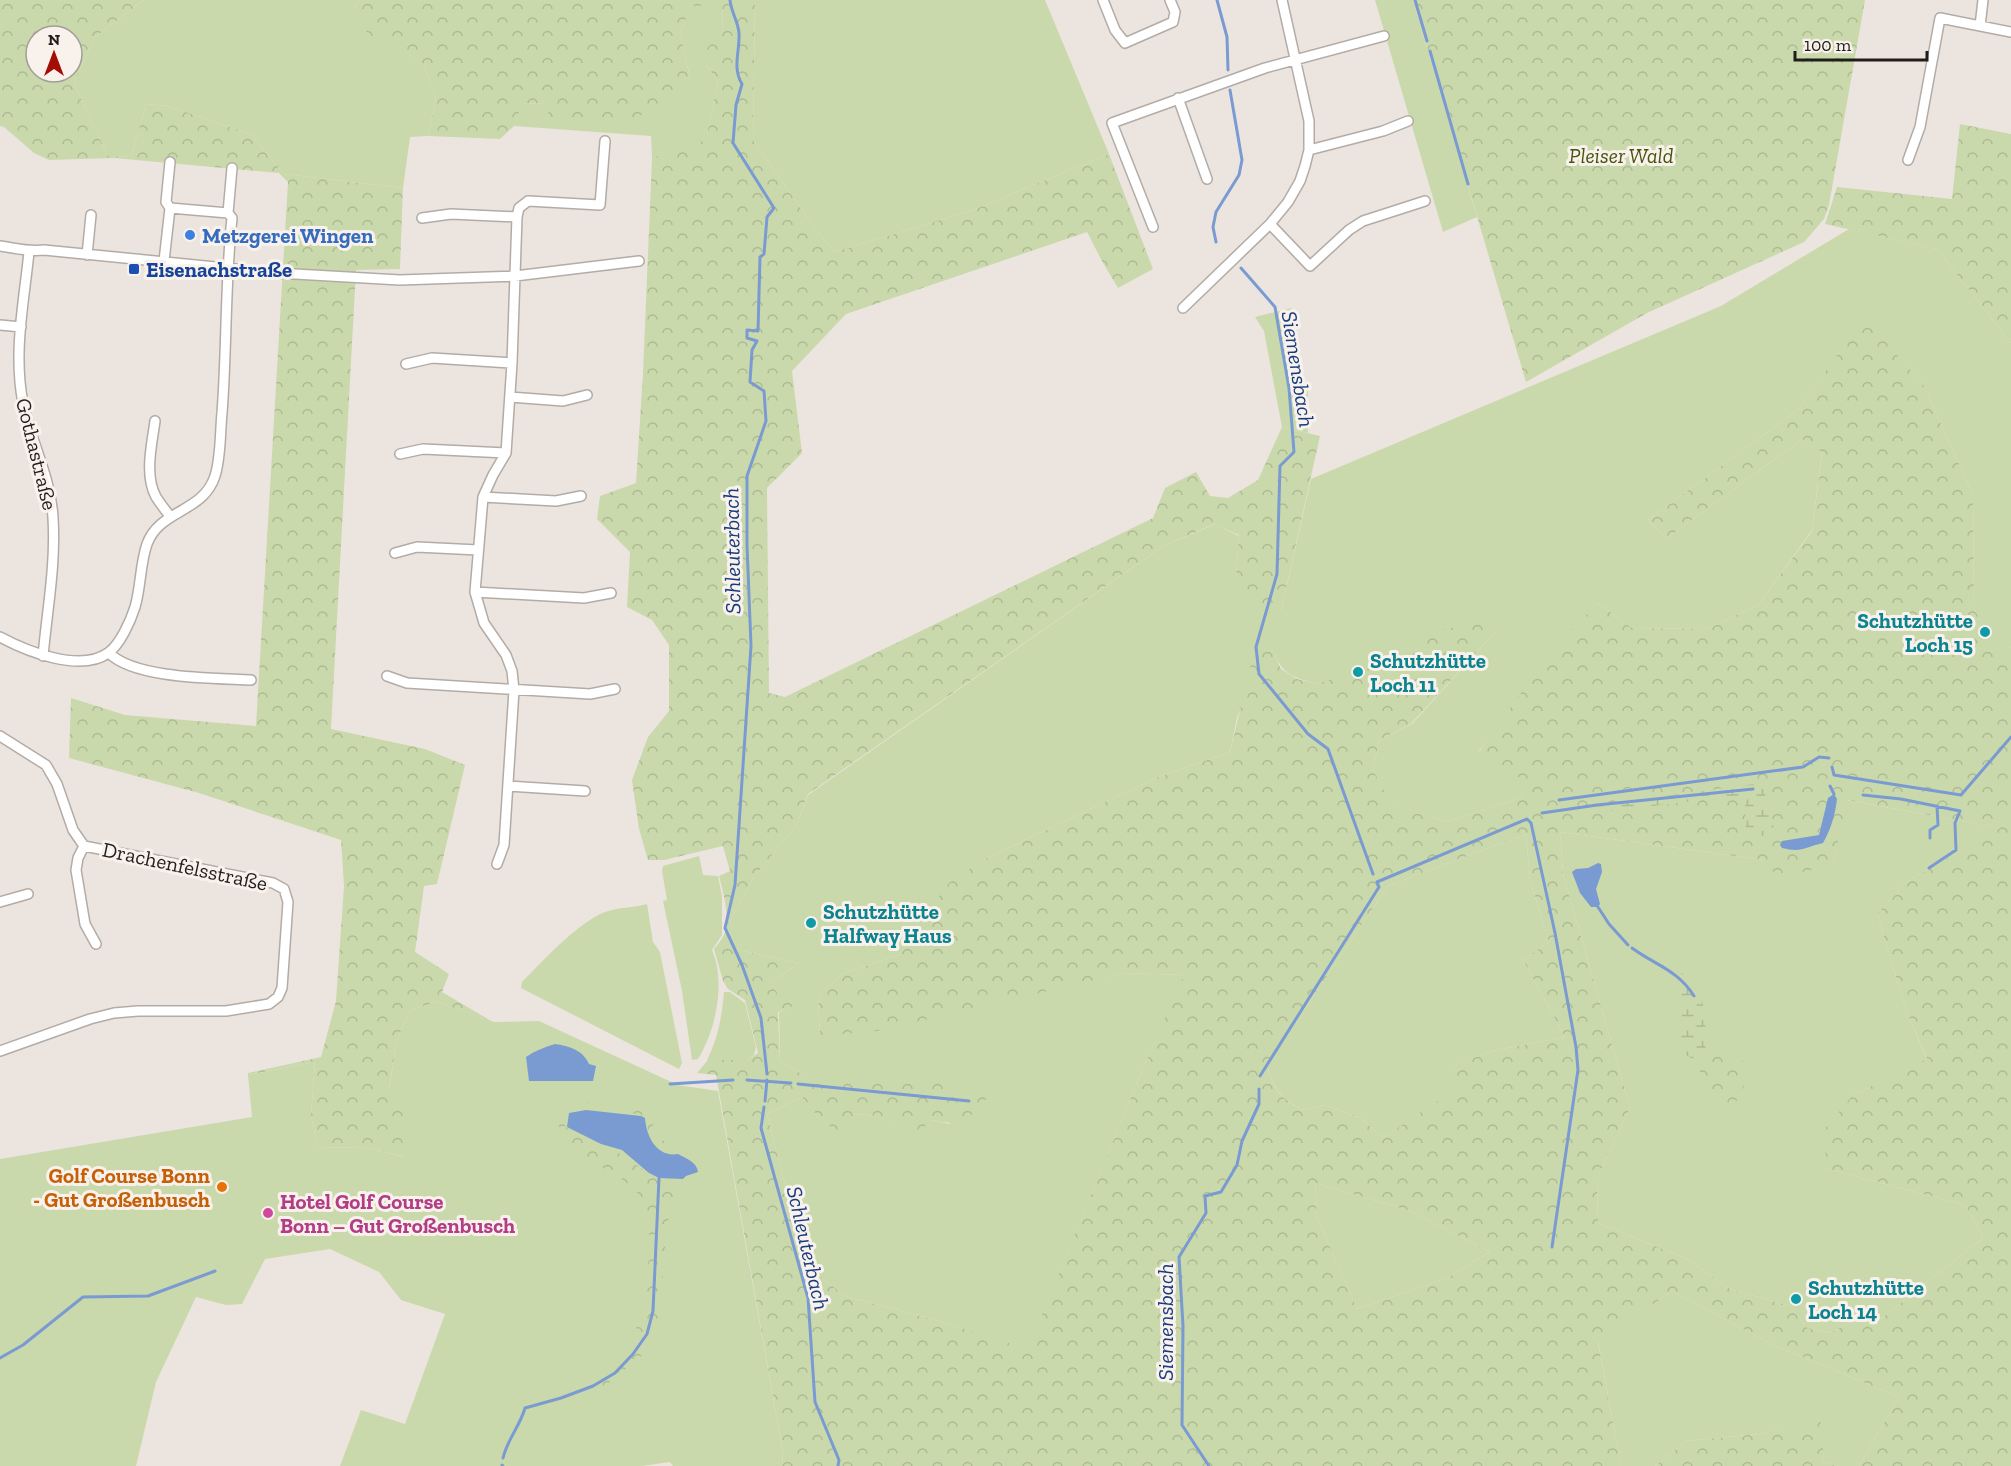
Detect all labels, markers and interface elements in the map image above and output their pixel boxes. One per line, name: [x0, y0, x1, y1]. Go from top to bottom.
north arrow: [24, 24, 84, 84]
scale bar: [1795, 24, 1927, 62]
text: N: [48, 30, 60, 49]
text: 100 m: [1804, 34, 1852, 56]
park label: Pleiser Wald: [1569, 143, 1674, 168]
place label: Metzgerei Wingen: [202, 223, 374, 248]
marker: Metzgerei Wingen: [183, 228, 197, 242]
place label: Eisenachstraße: [146, 257, 292, 282]
marker: Eisenachstraße: [127, 262, 141, 276]
water label: Siemensbach: [1275, 309, 1321, 429]
street label: Gothastraße: [11, 395, 63, 513]
water label: Schleuterbach: [717, 488, 747, 614]
place label: Schutzhütte Loch 15: [1857, 608, 1973, 657]
marker: Schutzhütte Loch 15: [1978, 625, 1992, 639]
place label: Schutzhütte Loch 11: [1370, 648, 1486, 697]
marker: Schutzhütte Loch 11: [1351, 665, 1365, 679]
street label: Drachenfelsstraße: [100, 836, 270, 896]
place label: Schutzhütte Halfway Haus: [823, 899, 952, 948]
marker: Schutzhütte Halfway Haus: [804, 916, 818, 930]
place label: Golf Course Bonn - Gut Großenbusch: [33, 1163, 211, 1212]
marker: Golf Course Bonn - Gut Großenbusch: [215, 1180, 229, 1194]
water label: Schleuterbach: [781, 1183, 835, 1313]
place label: Hotel Golf Course Bonn – Gut Großenbusch: [280, 1189, 515, 1238]
marker: Hotel Golf Course Bonn – Gut Großenbusch: [261, 1206, 275, 1220]
water label: Siemensbach: [1152, 1263, 1179, 1381]
place label: Schutzhütte Loch 14: [1808, 1275, 1924, 1324]
marker: Schutzhütte Loch 14: [1789, 1292, 1803, 1306]

